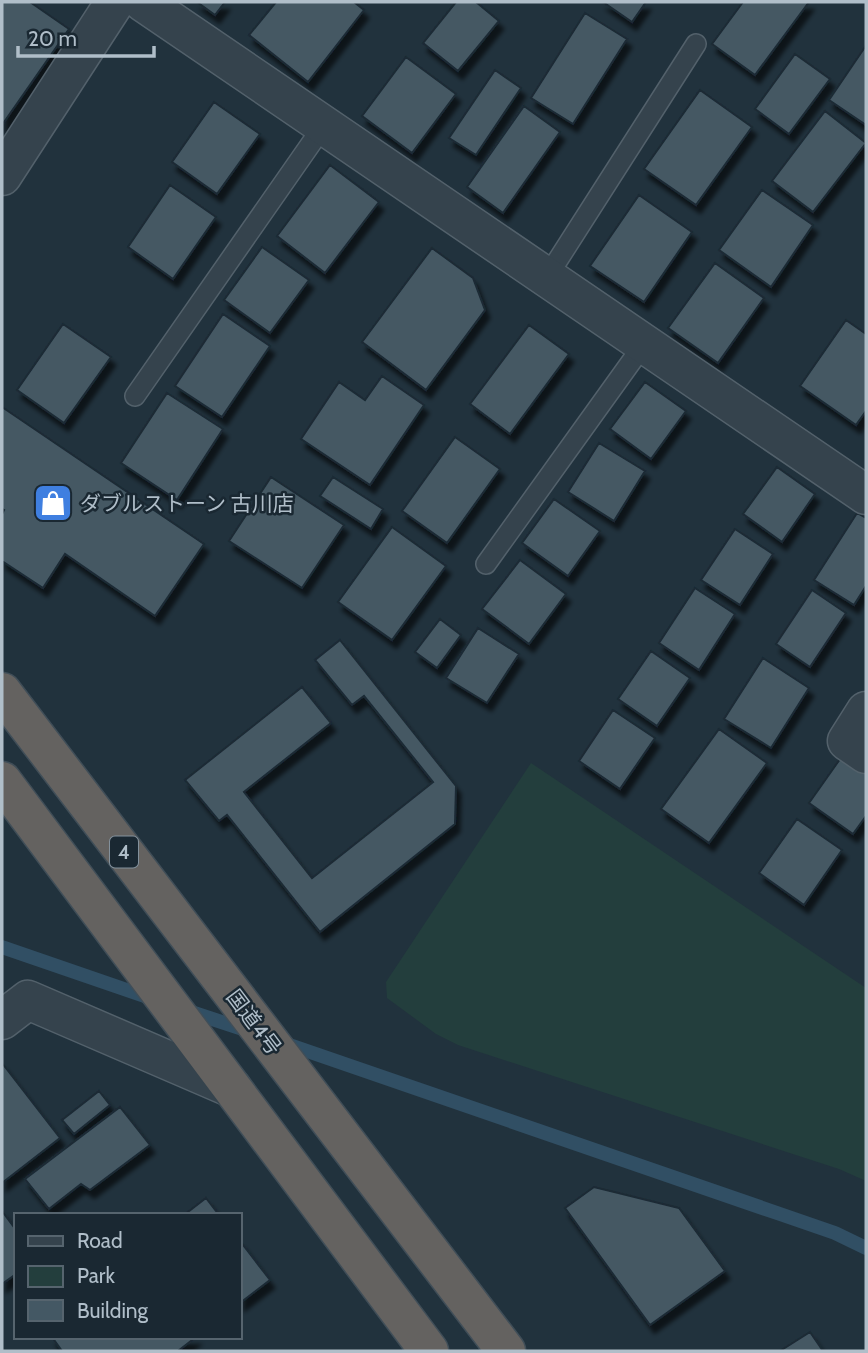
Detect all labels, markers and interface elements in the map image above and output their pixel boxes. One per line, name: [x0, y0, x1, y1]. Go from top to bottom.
scale bar: [18, 14, 154, 58]
text: 20 m: [28, 26, 77, 51]
shop icon: ダブルストーン 古川店: [32, 482, 74, 524]
place label: ダブルストーン 古川店: [80, 491, 294, 516]
road number: 4: [110, 836, 138, 867]
street label: 国道4号: [221, 984, 287, 1060]
legend: [14, 1213, 242, 1339]
text: Road: [77, 1228, 123, 1253]
text: Park: [77, 1263, 115, 1288]
text: Building: [77, 1298, 149, 1323]

